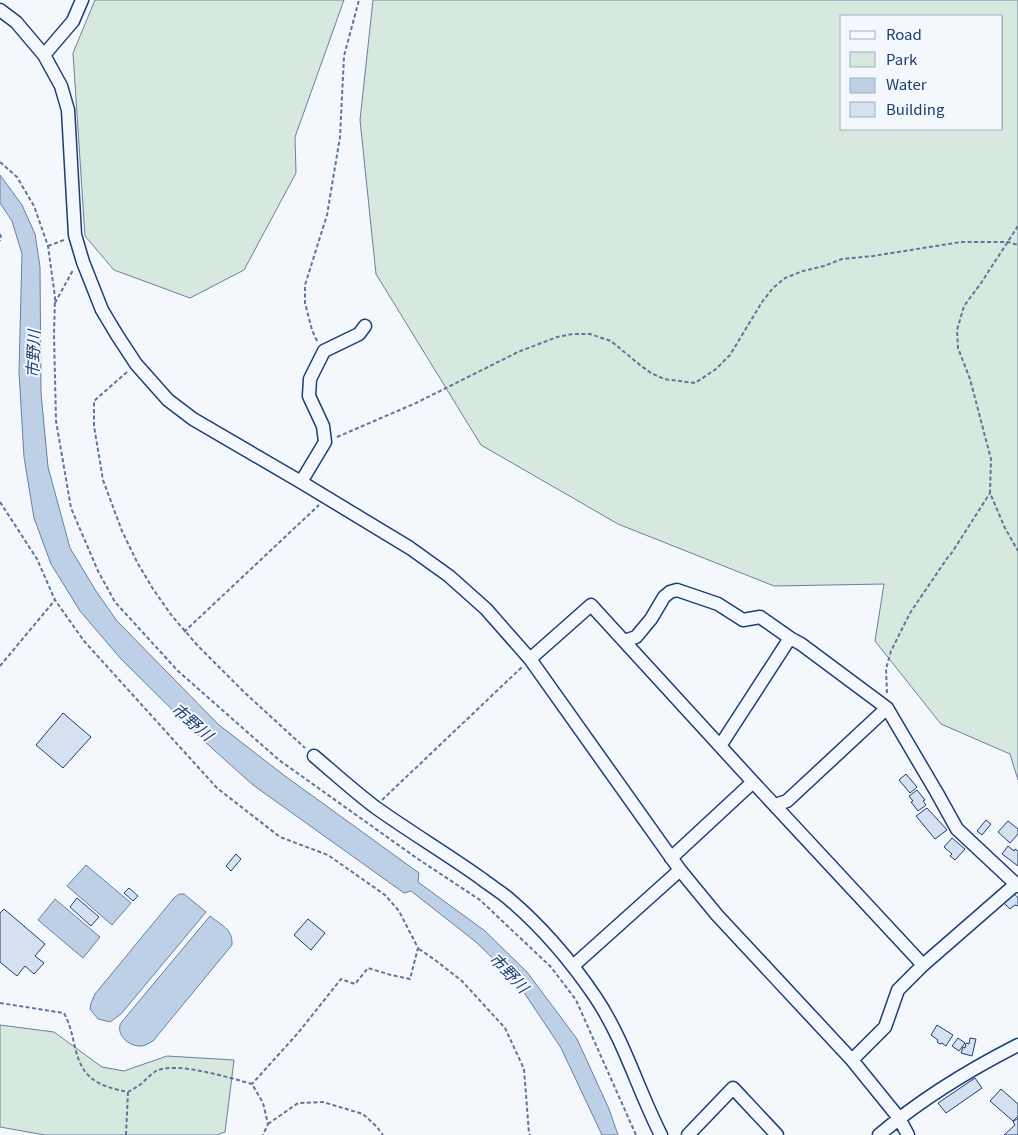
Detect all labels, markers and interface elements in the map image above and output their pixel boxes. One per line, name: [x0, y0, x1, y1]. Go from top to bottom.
legend: [840, 15, 1003, 130]
text: Road: [886, 23, 922, 44]
text: Park: [886, 48, 918, 69]
text: Water: [886, 73, 927, 94]
text: Building: [886, 98, 945, 119]
water label: 市野川: [19, 328, 45, 378]
water label: 市野川: [167, 696, 220, 747]
water label: 市野川: [485, 946, 537, 999]

